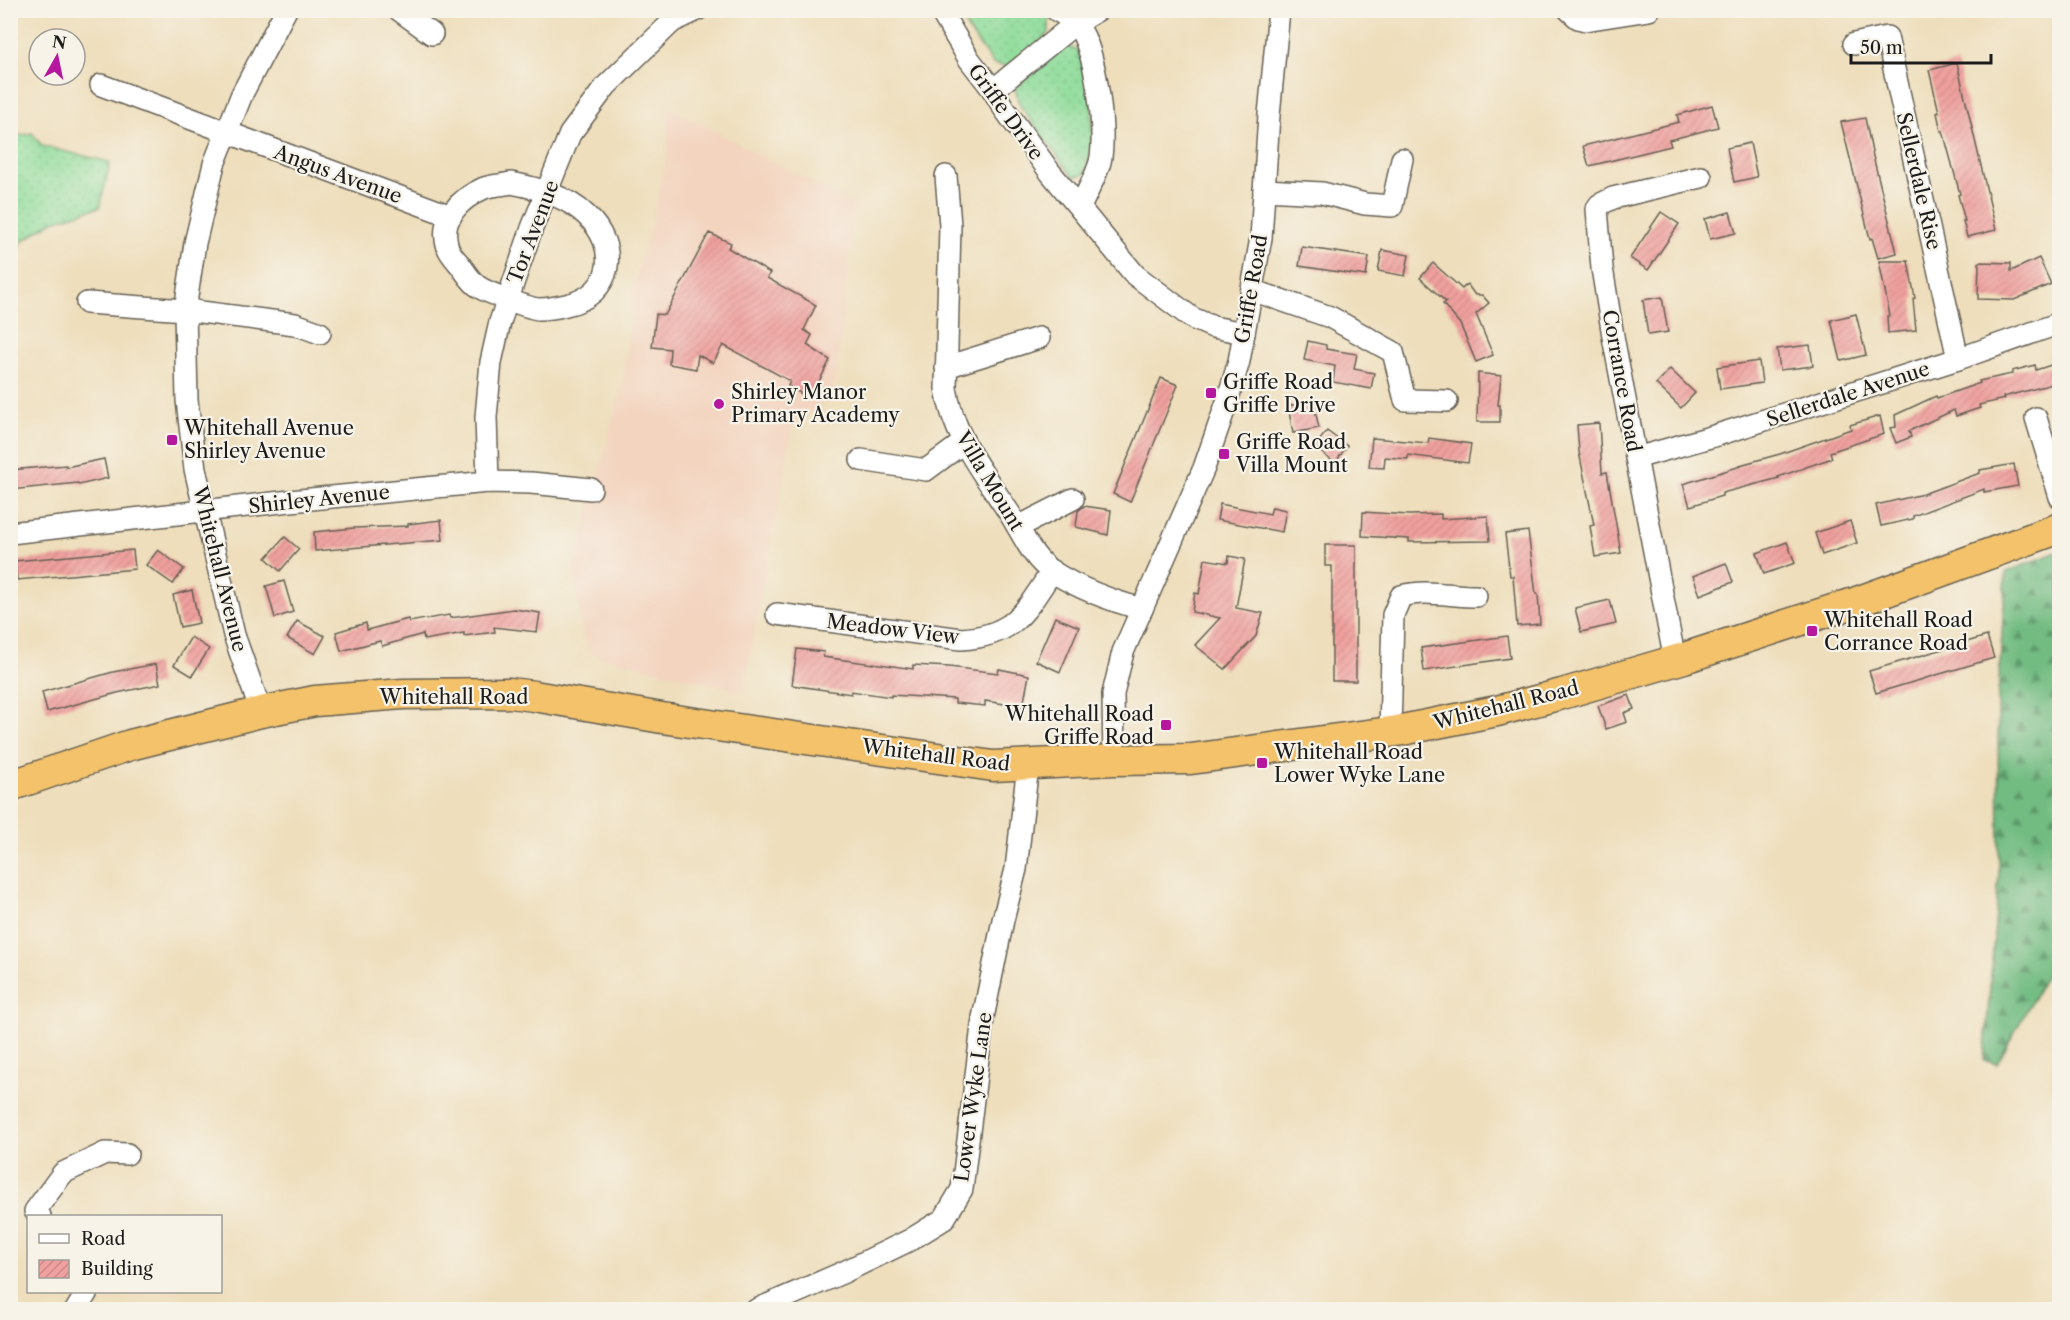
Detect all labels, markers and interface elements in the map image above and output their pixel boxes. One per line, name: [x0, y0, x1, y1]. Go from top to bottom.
north arrow: [27, 27, 87, 87]
scale bar: [1851, 27, 1990, 65]
text: N: [51, 31, 68, 53]
text: 50 m: [1860, 37, 1903, 59]
street label: Griffe Drive: [963, 59, 1049, 165]
street label: Sellerdale Rise: [1892, 110, 1946, 252]
street label: Angus Avenue: [270, 139, 405, 208]
street label: Tor Avenue: [502, 177, 564, 287]
street label: Griffe Road: [1230, 233, 1272, 345]
street label: Corrance Road: [1598, 308, 1646, 454]
street label: Sellerdale Avenue: [1763, 356, 1933, 432]
place label: Griffe Road Griffe Drive: [1223, 370, 1336, 417]
place label: Shirley Manor Primary Academy: [731, 380, 900, 427]
marker: Griffe Road Griffe Drive: [1204, 386, 1218, 400]
marker: Shirley Manor Primary Academy: [712, 397, 726, 411]
place label: Whitehall Avenue Shirley Avenue: [183, 416, 354, 463]
street label: Villa Mount: [950, 426, 1029, 535]
place label: Griffe Road Villa Mount: [1235, 430, 1348, 477]
marker: Whitehall Avenue Shirley Avenue: [165, 433, 179, 447]
marker: Griffe Road Villa Mount: [1217, 447, 1231, 461]
street label: Shirley Avenue: [247, 480, 391, 518]
street label: Whitehall Avenue: [188, 483, 252, 654]
place label: Whitehall Road Corrance Road: [1823, 608, 1973, 655]
street label: Meadow View: [825, 609, 961, 649]
marker: Whitehall Road Corrance Road: [1805, 624, 1819, 638]
street label: Whitehall Road: [1430, 675, 1581, 735]
street label: Whitehall Road: [378, 685, 529, 709]
place label: Whitehall Road Griffe Road: [1004, 702, 1154, 749]
marker: Whitehall Road Griffe Road: [1159, 718, 1173, 732]
street label: Whitehall Road: [860, 734, 1011, 776]
place label: Whitehall Road Lower Wyke Lane: [1273, 740, 1445, 787]
marker: Whitehall Road Lower Wyke Lane: [1255, 756, 1269, 770]
street label: Lower Wyke Lane: [949, 1011, 997, 1183]
legend: [27, 1215, 222, 1293]
text: Road: [81, 1228, 126, 1250]
text: Building: [81, 1258, 153, 1280]

